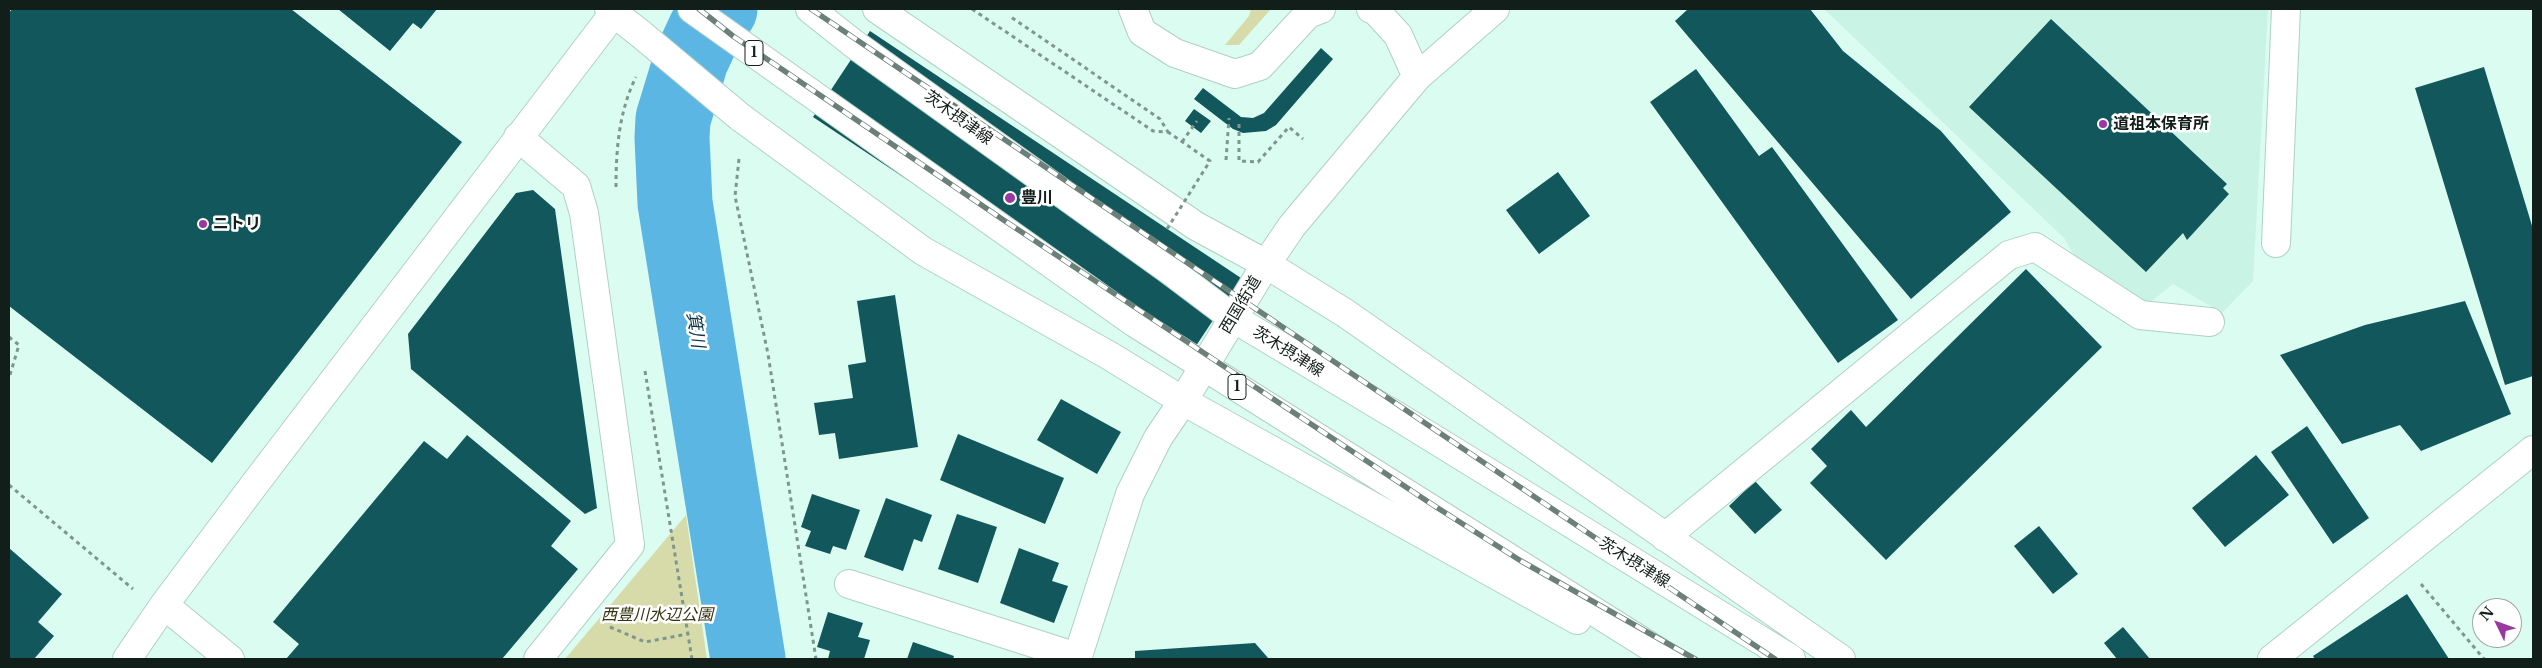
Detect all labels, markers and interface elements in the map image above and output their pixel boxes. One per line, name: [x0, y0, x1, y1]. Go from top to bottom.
road number: 1: [745, 40, 763, 66]
street label: 茨木摂津線: [920, 87, 996, 149]
place label: 道祖本保育所: [2113, 114, 2209, 134]
marker: 道祖本保育所: [2097, 118, 2109, 130]
place label: 豊川: [1021, 188, 1053, 208]
marker: 豊川: [1003, 191, 1017, 205]
place label: ニトリ: [213, 214, 261, 234]
marker: ニトリ: [197, 218, 209, 230]
street label: 西国街道: [1216, 273, 1266, 337]
water label: 箕川: [682, 311, 708, 349]
street label: 茨木摂津線: [1249, 323, 1327, 381]
road number: 1: [1228, 374, 1246, 400]
street label: 茨木摂津線: [1595, 534, 1673, 592]
north arrow: [2472, 598, 2522, 648]
text: N: [2475, 603, 2498, 625]
park label: 西豊川水辺公園: [601, 605, 713, 625]

